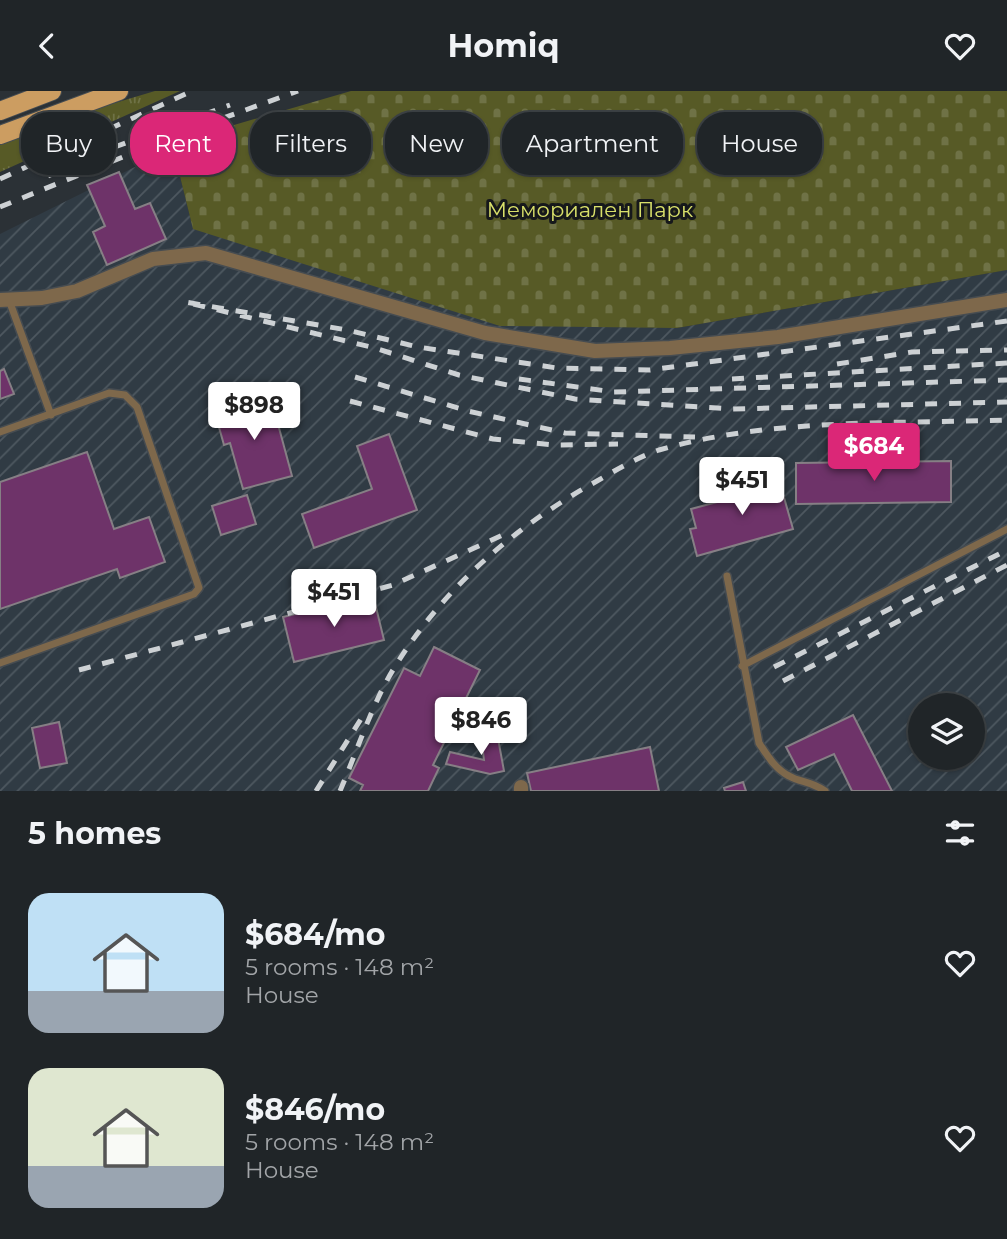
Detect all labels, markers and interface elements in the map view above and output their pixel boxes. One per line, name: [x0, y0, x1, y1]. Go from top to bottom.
text: Homiq: [447, 26, 560, 65]
icon: back: [28, 27, 66, 65]
icon: heart: [941, 27, 979, 65]
chip: Buy: [21, 112, 116, 175]
chip: Rent: [130, 112, 236, 175]
chip: Filters: [250, 112, 371, 175]
chip: New: [385, 112, 488, 175]
chip: Apartment: [502, 112, 683, 175]
chip: House: [697, 112, 822, 175]
park label: Мемориален Парк: [487, 197, 693, 222]
pin: $898: [213, 383, 295, 442]
text: $898: [224, 391, 284, 419]
pin: $684: [833, 423, 915, 483]
text: $684: [844, 432, 904, 460]
pin: $451: [701, 457, 783, 517]
text: $451: [715, 466, 769, 494]
pin: $451: [293, 569, 375, 629]
text: $451: [307, 578, 361, 606]
map controls: [908, 693, 985, 770]
button: layers: [908, 693, 985, 770]
pin: $846: [440, 697, 522, 757]
text: $846: [451, 706, 511, 734]
icon: filters: [941, 814, 979, 852]
text: 5 homes: [28, 815, 161, 852]
text: $684/mo: [245, 916, 386, 953]
icon: home: [84, 921, 168, 1005]
icon: heart: [941, 944, 979, 982]
text: 5 rooms · 148 m²: [245, 953, 434, 981]
text: House: [245, 981, 319, 1009]
text: $846/mo: [245, 1091, 385, 1128]
icon: home: [84, 1096, 168, 1180]
icon: heart: [941, 1119, 979, 1157]
text: 5 rooms · 148 m²: [245, 1128, 434, 1156]
text: House: [245, 1156, 319, 1184]

